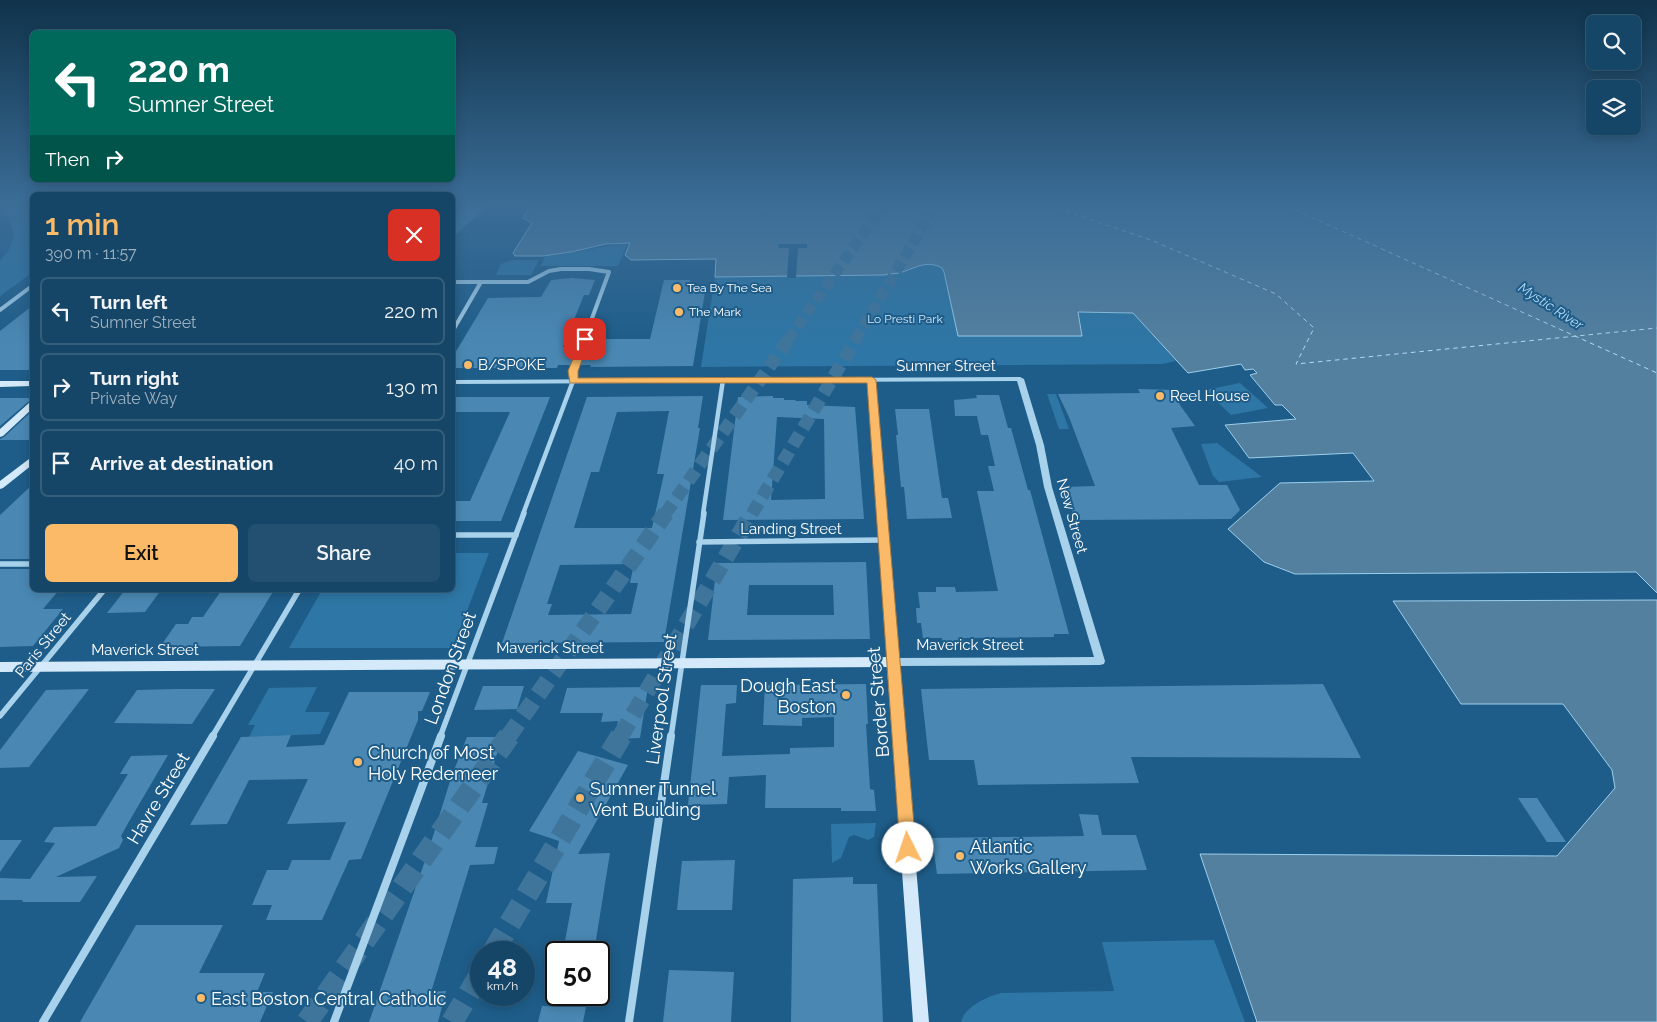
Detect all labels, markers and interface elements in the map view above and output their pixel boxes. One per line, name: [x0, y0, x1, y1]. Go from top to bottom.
map controls: [1586, 15, 1641, 135]
button: search: [1586, 15, 1641, 70]
text: 220 m: [128, 49, 230, 90]
icon: left: [45, 50, 110, 115]
button: layers: [1586, 80, 1641, 135]
text: Sumner Street: [128, 91, 274, 117]
icon: right: [100, 145, 128, 173]
text: Then: [45, 148, 90, 170]
text: 1 min: [45, 207, 120, 242]
button: close: [388, 209, 440, 261]
text: 390 m · 11:57: [45, 244, 137, 263]
water label: Mystic River: [1516, 279, 1587, 334]
place label: Tea By The Sea: [687, 281, 772, 295]
marker: Tea By The Sea: [671, 282, 683, 294]
text: Turn left: [90, 291, 167, 313]
icon: left: [47, 297, 75, 325]
text: 220 m: [384, 300, 438, 322]
place label: The Mark: [689, 305, 742, 319]
marker: The Mark: [673, 306, 685, 318]
park label: Lo Presti Park: [867, 312, 943, 326]
text: Sumner Street: [90, 313, 196, 332]
pin: [564, 318, 606, 360]
icon: arrive: [571, 325, 599, 353]
place label: B/SPOKE: [478, 356, 546, 374]
street label: Sumner Street: [896, 357, 996, 375]
marker: B/SPOKE: [462, 359, 474, 371]
text: Turn right: [90, 367, 179, 389]
icon: right: [47, 373, 75, 401]
text: 130 m: [386, 376, 438, 398]
place label: Reel House: [1170, 387, 1250, 405]
text: Private Way: [90, 389, 177, 408]
marker: Reel House: [1154, 390, 1166, 402]
icon: arrive: [47, 449, 75, 477]
text: Arrive at destination: [90, 452, 274, 474]
text: 40 m: [394, 452, 438, 474]
street label: New Street: [1053, 476, 1091, 556]
street label: Landing Street: [740, 520, 842, 538]
button: Exit: [45, 524, 238, 582]
button: Share: [248, 524, 440, 582]
street label: Paris Street: [11, 609, 75, 681]
street label: London Street: [420, 609, 480, 727]
street label: Liverpool Street: [641, 632, 681, 766]
street label: Maverick Street: [916, 636, 1024, 654]
street label: Maverick Street: [496, 639, 604, 657]
street label: Maverick Street: [91, 641, 199, 659]
street label: Border Street: [863, 646, 893, 758]
place label: Dough East Boston: [740, 675, 836, 717]
marker: Dough East Boston: [840, 689, 852, 701]
place label: Church of Most Holy Redemeer: [368, 742, 499, 784]
street label: Havre Street: [122, 748, 194, 848]
marker: Church of Most Holy Redemeer: [352, 756, 364, 768]
place label: Sumner Tunnel Vent Building: [590, 778, 716, 820]
marker: Sumner Tunnel Vent Building: [574, 792, 586, 804]
position arrow: [881, 821, 933, 873]
place label: Atlantic Works Gallery: [970, 836, 1087, 878]
marker: Atlantic Works Gallery: [954, 850, 966, 862]
speed limit sign: 50: [545, 941, 610, 1006]
text: 48: [488, 952, 517, 982]
text: km/h: [487, 979, 518, 993]
place label: East Boston Central Catholic: [211, 988, 447, 1009]
marker: East Boston Central Catholic: [195, 992, 207, 1004]

